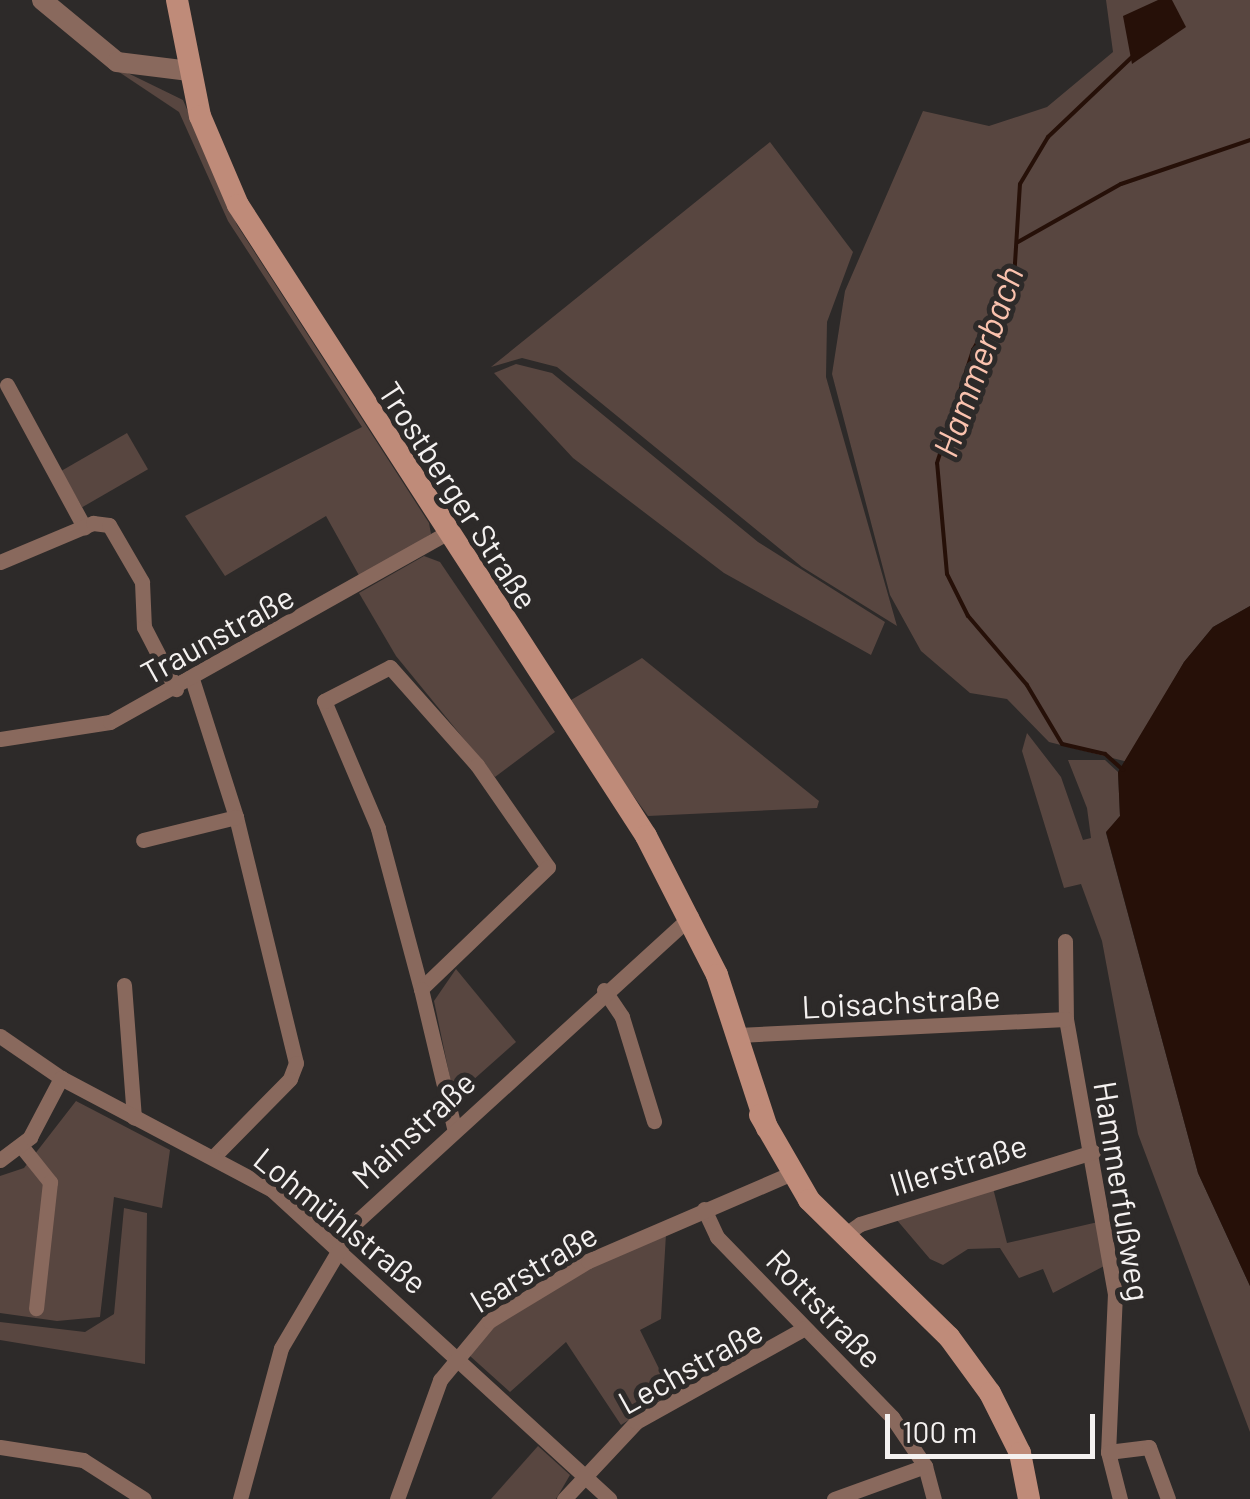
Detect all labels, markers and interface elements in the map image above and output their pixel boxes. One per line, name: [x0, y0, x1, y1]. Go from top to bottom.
water label: Hammerbach: [923, 260, 1031, 462]
street label: Trostberger Straße: [371, 374, 547, 616]
street label: Traunstraße: [134, 576, 300, 692]
street label: Loisachstraße: [801, 977, 1001, 1025]
street label: Mainstraße: [343, 1062, 483, 1196]
street label: Hammerfußweg: [1087, 1078, 1159, 1304]
street label: Illerstraße: [885, 1125, 1031, 1203]
street label: Lohmühlstraße: [247, 1139, 435, 1301]
street label: Isarstraße: [463, 1214, 603, 1320]
street label: Rottstraße: [759, 1241, 891, 1375]
street label: Lechstraße: [611, 1311, 769, 1421]
scale bar: [890, 1394, 1100, 1456]
text: 100 m: [902, 1413, 977, 1449]

